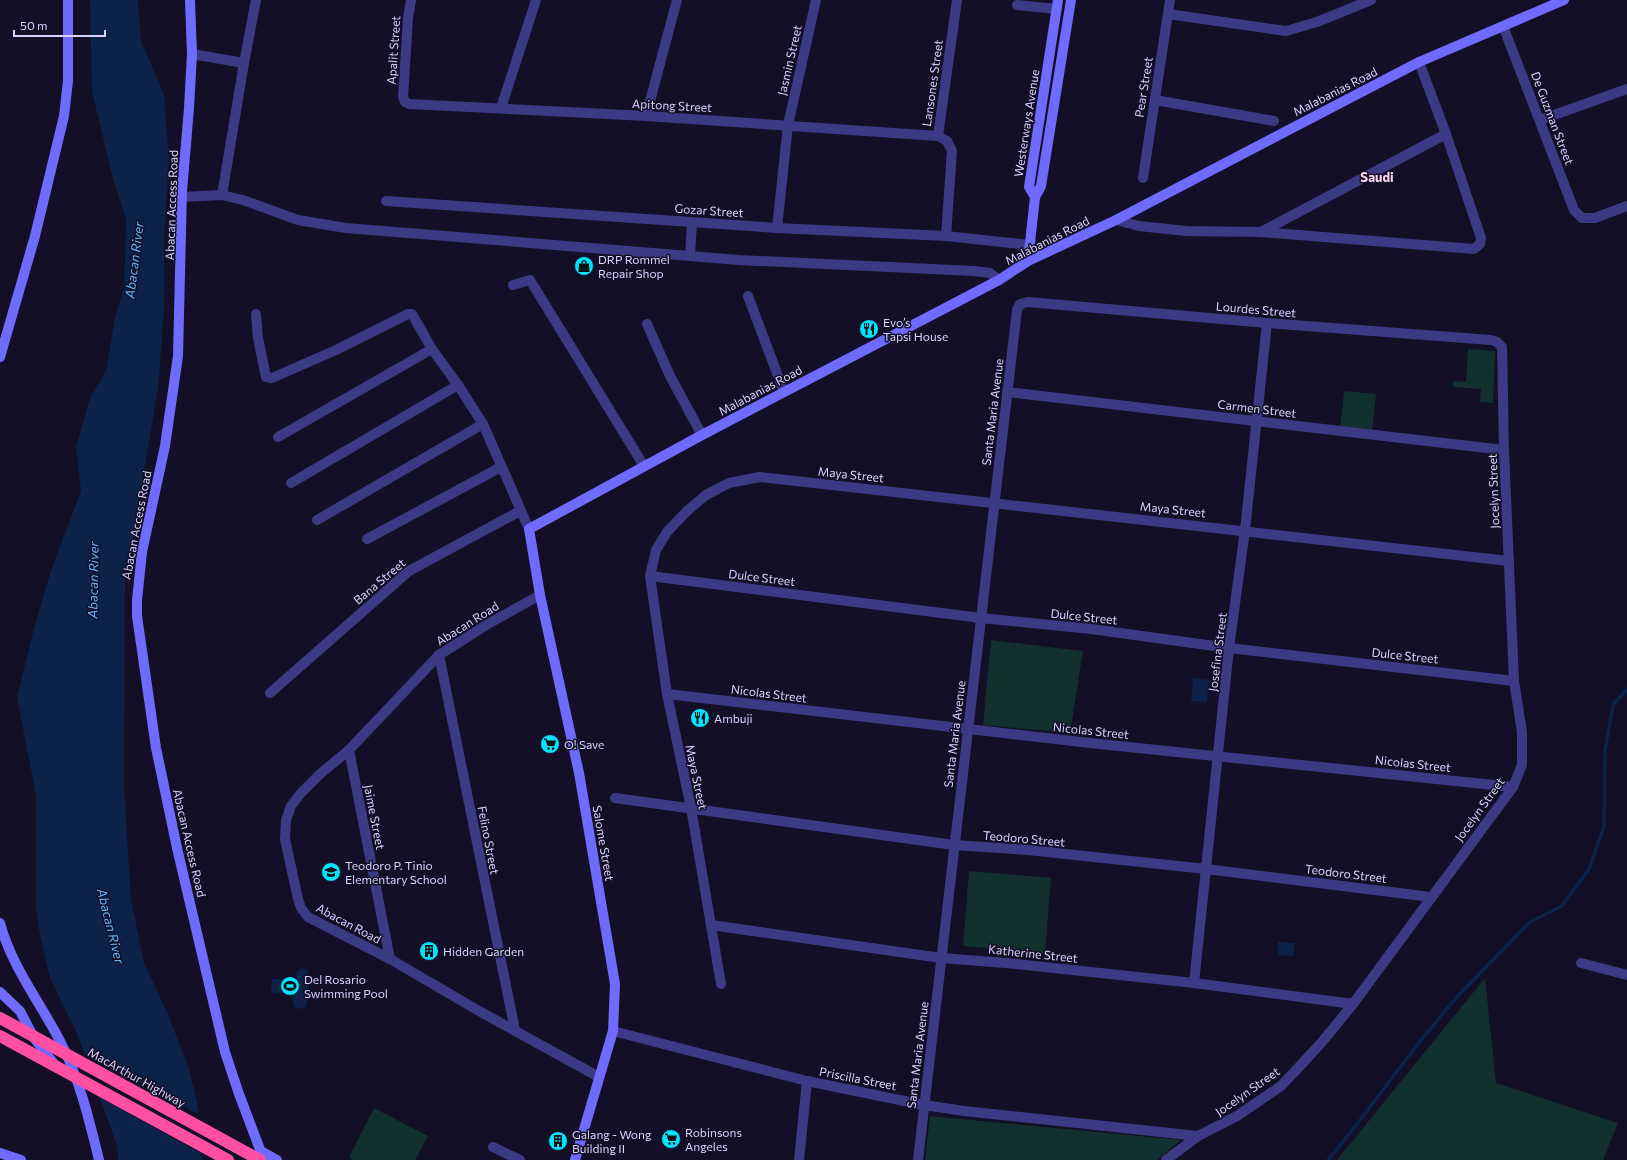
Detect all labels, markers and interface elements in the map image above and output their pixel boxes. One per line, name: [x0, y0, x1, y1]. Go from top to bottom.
scale bar: [14, 12, 105, 38]
street label: Apalit Street: [384, 15, 402, 85]
text: 50 m: [20, 18, 48, 32]
street label: Jasmin Street: [774, 23, 805, 97]
street label: Lansones Street: [919, 39, 945, 127]
street label: Pear Street: [1131, 56, 1155, 118]
street label: Malabanias Road: [1291, 64, 1379, 118]
street label: Westerways Avenue: [1011, 68, 1041, 178]
street label: De Guzman Street: [1529, 69, 1577, 167]
street label: Apitong Street: [632, 96, 712, 114]
street label: Abacan Access Road: [162, 149, 180, 260]
district label: Saudi: [1360, 169, 1394, 185]
street label: Gozar Street: [674, 201, 744, 219]
street label: Malabanias Road: [1003, 213, 1091, 267]
water label: Abacan River: [121, 220, 147, 300]
place label: DRP Rommel Repair Shop: [598, 252, 670, 280]
shop icon: DRP Rommel Repair Shop: [573, 255, 595, 277]
street label: Lourdes Street: [1215, 299, 1297, 319]
place label: Evo’s Tapsi House: [883, 315, 948, 343]
restaurant icon: Evo’s Tapsi House: [858, 318, 880, 340]
street label: Santa Maria Avenue: [978, 358, 1006, 466]
street label: Malabanias Road: [716, 362, 804, 418]
street label: Carmen Street: [1217, 396, 1297, 420]
street label: Jocelyn Street: [1485, 453, 1502, 529]
street label: Maya Street: [817, 464, 885, 484]
street label: Abacan Access Road: [119, 469, 153, 581]
street label: Maya Street: [1139, 499, 1207, 519]
water label: Abacan River: [84, 540, 102, 620]
street label: Bana Street: [350, 555, 408, 607]
street label: Dulce Street: [728, 566, 796, 588]
street label: Abacan Road: [433, 598, 501, 648]
street label: Dulce Street: [1050, 606, 1118, 626]
street label: Josefina Street: [1205, 612, 1230, 692]
street label: Dulce Street: [1371, 645, 1439, 665]
street label: Santa Maria Avenue: [940, 680, 968, 788]
street label: Nicolas Street: [730, 681, 808, 705]
restaurant icon: Ambuji: [689, 707, 711, 729]
place label: Ambuji: [714, 711, 753, 725]
street label: Nicolas Street: [1052, 719, 1130, 741]
supermarket icon: O! Save: [539, 733, 561, 755]
place label: O! Save: [564, 737, 604, 751]
street label: Maya Street: [683, 743, 711, 811]
street label: Nicolas Street: [1374, 752, 1452, 774]
street label: Jocelyn Street: [1451, 774, 1508, 844]
street label: Jaime Street: [361, 783, 388, 851]
street label: Abacan Access Road: [171, 788, 209, 898]
street label: Salome Street: [590, 804, 618, 882]
street label: Felino Street: [476, 805, 503, 875]
street label: Teodoro Street: [982, 827, 1066, 849]
place label: Teodoro P. Tinio Elementary School: [345, 858, 447, 886]
school or university icon: Teodoro P. Tinio Elementary School: [320, 861, 342, 883]
street label: Teodoro Street: [1304, 861, 1388, 885]
water label: Abacan River: [94, 886, 128, 966]
street label: Abacan Road: [314, 900, 384, 946]
building icon: Hidden Garden: [418, 940, 440, 962]
street label: Katherine Street: [988, 941, 1078, 965]
place label: Hidden Garden: [443, 944, 524, 958]
place label: Del Rosario Swimming Pool: [304, 972, 388, 1000]
sports icon: Del Rosario Swimming Pool: [279, 975, 301, 997]
street label: Santa Maria Avenue: [903, 1001, 931, 1109]
street label: MacArthur Highway: [86, 1044, 188, 1110]
street label: Priscilla Street: [818, 1064, 898, 1092]
street label: Jocelyn Street: [1212, 1064, 1282, 1119]
place label: Robinsons Angeles: [685, 1125, 742, 1153]
place label: Galang - Wong Building II: [572, 1127, 652, 1155]
supermarket icon: Robinsons Angeles: [660, 1128, 682, 1150]
building icon: Galang - Wong Building II: [547, 1130, 569, 1152]

